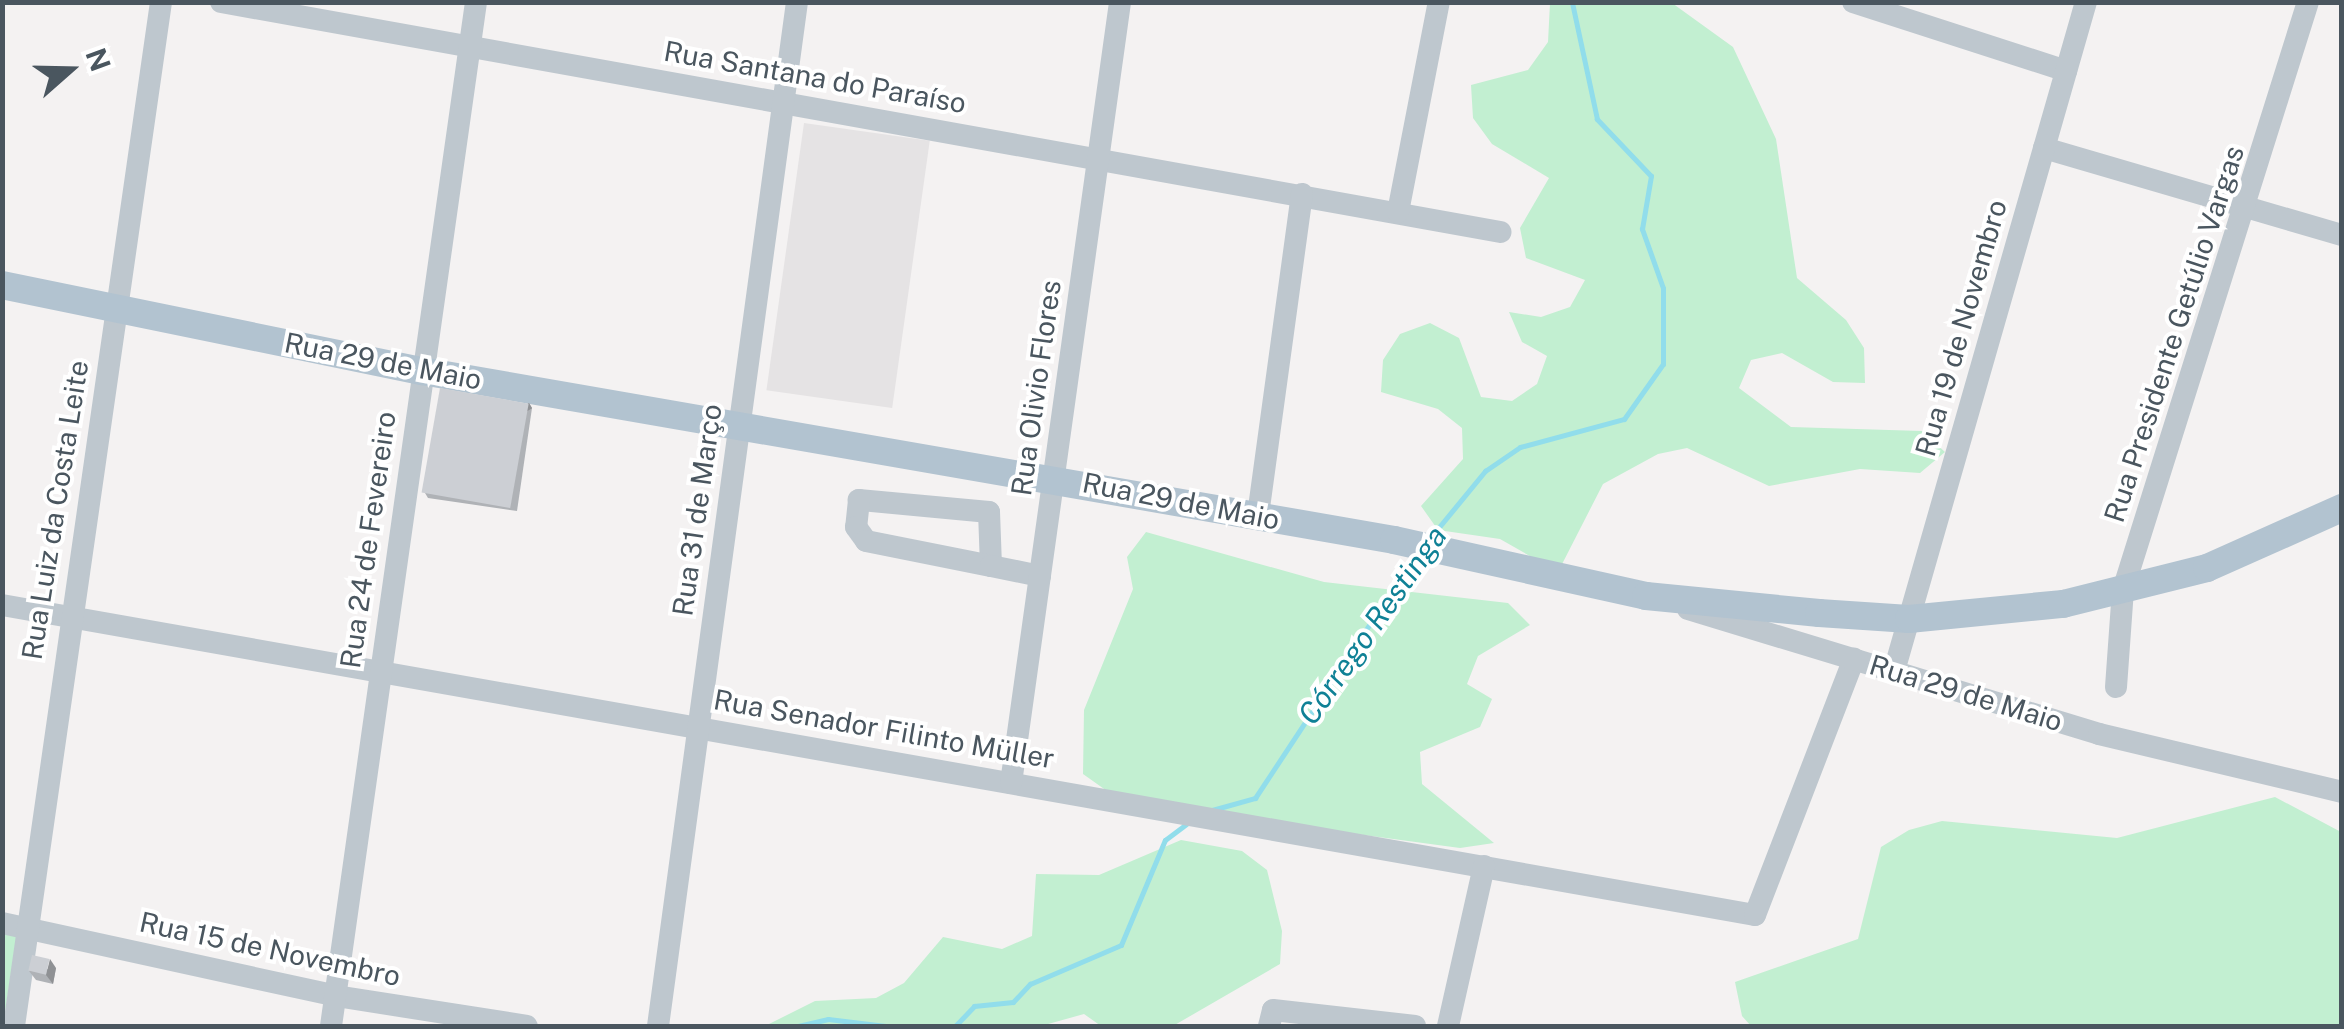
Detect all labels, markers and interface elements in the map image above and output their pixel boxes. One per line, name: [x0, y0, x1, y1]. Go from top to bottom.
north arrow: [20, 20, 120, 120]
street label: Rua Santana do Paraíso: [661, 34, 969, 120]
text: N: [79, 44, 118, 76]
street label: Rua Presidente Getúlio Vargas: [2097, 141, 2251, 527]
street label: Rua 19 de Novembro: [1908, 196, 2014, 460]
street label: Rua Olivio Flores: [1004, 278, 1068, 498]
street label: Rua 29 de Maio: [281, 325, 485, 397]
street label: Rua Luiz da Costa Leite: [15, 358, 95, 662]
street label: Rua 31 de Março: [665, 401, 729, 619]
street label: Rua 24 de Fevereiro: [333, 409, 403, 671]
street label: Rua 29 de Maio: [1079, 465, 1283, 537]
water label: Córrego Restinga: [1290, 519, 1454, 731]
street label: Rua 29 de Maio: [1865, 648, 2067, 738]
street label: Rua Senador Filinto Müller: [711, 682, 1057, 776]
street label: Rua 15 de Novembro: [136, 905, 404, 993]

